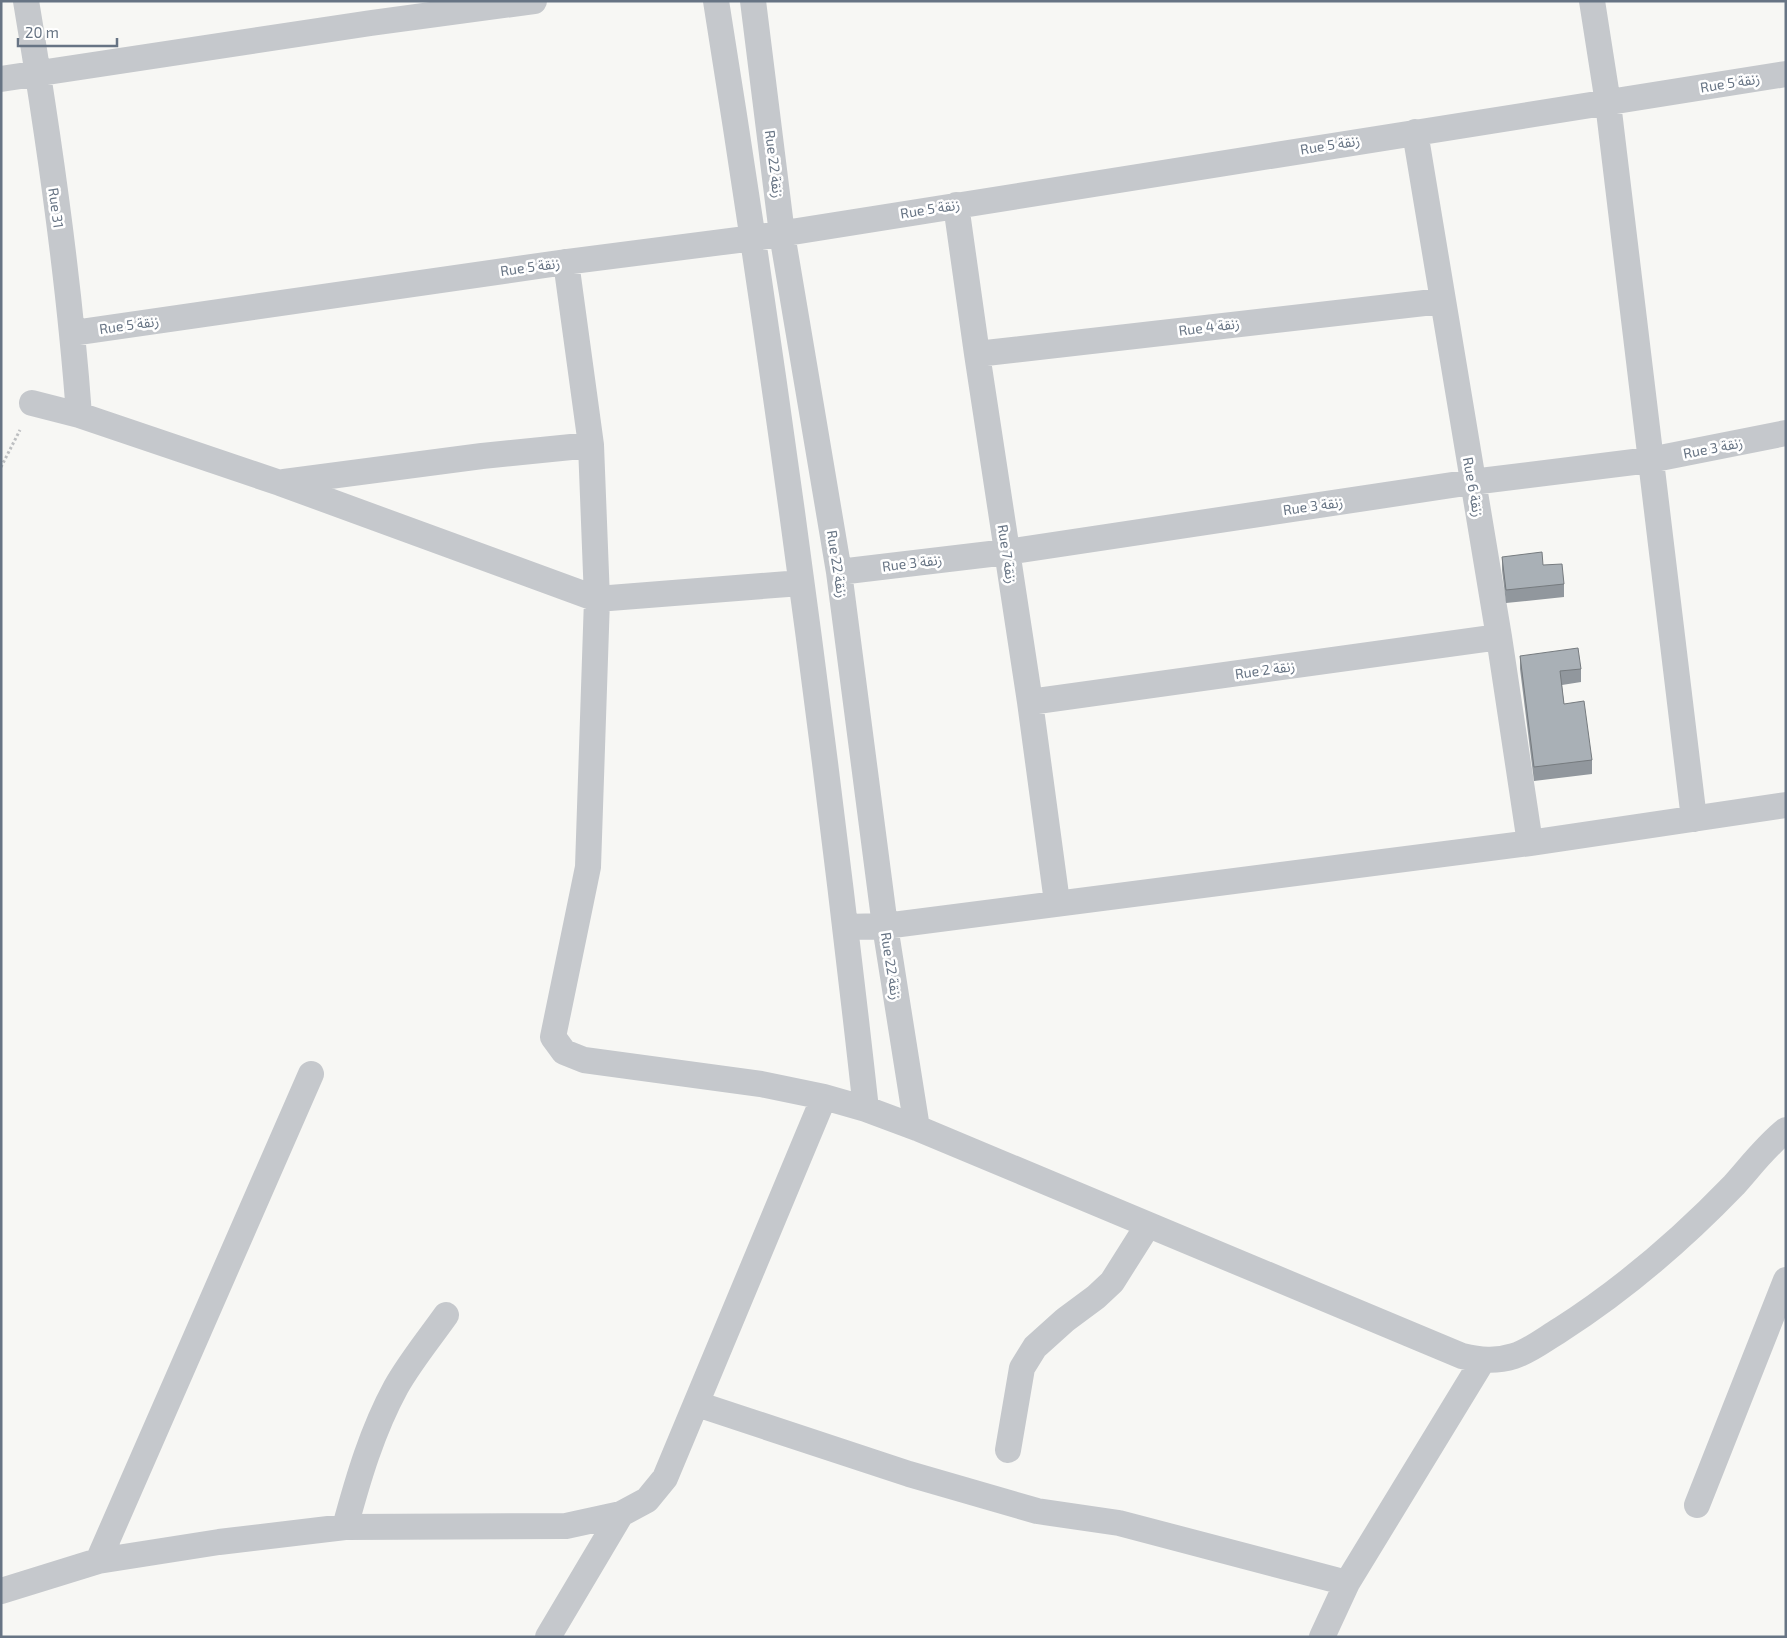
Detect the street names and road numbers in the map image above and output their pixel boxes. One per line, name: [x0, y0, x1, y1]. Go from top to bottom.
street label: Rue 5 زنقة: [1699, 69, 1761, 97]
street label: Rue 22 زنقة: [761, 129, 787, 199]
street label: Rue 5 زنقة: [1299, 131, 1361, 159]
street label: Rue 31: [45, 187, 68, 229]
street label: Rue 5 زنقة: [899, 195, 961, 223]
street label: Rue 5 زنقة: [499, 254, 561, 280]
street label: Rue 5 زنقة: [98, 312, 160, 338]
street label: Rue 4 زنقة: [1178, 314, 1240, 340]
street label: Rue 3 زنقة: [1682, 433, 1744, 463]
street label: Rue 6 زنقة: [1459, 456, 1487, 518]
street label: Rue 3 زنقة: [1282, 493, 1344, 519]
street label: Rue 7 زنقة: [993, 523, 1021, 585]
street label: Rue 22 زنقة: [823, 529, 851, 599]
street label: Rue 3 زنقة: [881, 550, 943, 576]
street label: Rue 2 زنقة: [1234, 657, 1296, 683]
street label: Rue 22 زنقة: [877, 931, 905, 1001]

